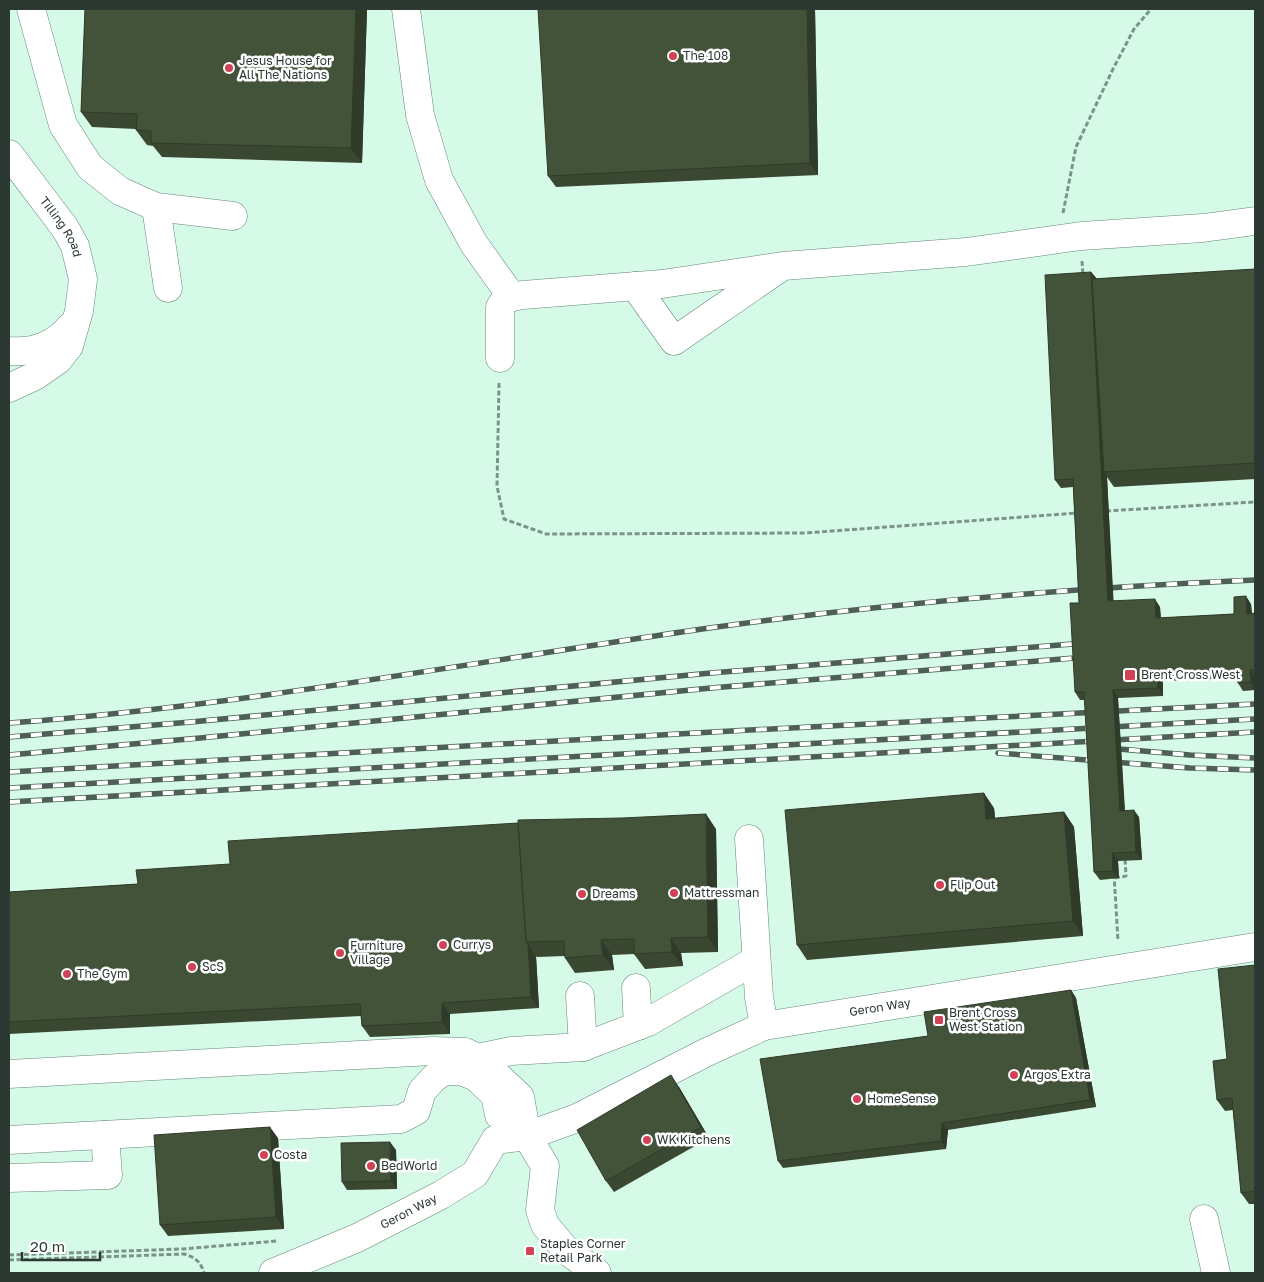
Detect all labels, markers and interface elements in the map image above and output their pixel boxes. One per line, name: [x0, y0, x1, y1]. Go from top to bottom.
place label: The 108: [683, 48, 728, 63]
marker: The 108: [667, 50, 679, 62]
place label: Jesus House for All The Nations: [239, 53, 332, 82]
marker: Jesus House for All The Nations: [223, 62, 235, 74]
street label: Tilling Road: [37, 194, 85, 258]
place label: Brent Cross West: [1141, 667, 1241, 682]
marker: Brent Cross West: [1123, 668, 1137, 682]
place label: Flip Out: [950, 877, 996, 892]
marker: Flip Out: [934, 879, 946, 891]
place label: Mattressman: [684, 885, 759, 900]
place label: Dreams: [592, 886, 636, 901]
marker: Mattressman: [668, 887, 680, 899]
marker: Dreams: [576, 888, 588, 900]
place label: Currys: [453, 937, 491, 952]
place label: Furniture Village: [350, 938, 403, 967]
marker: Currys: [437, 939, 449, 951]
marker: Furniture Village: [334, 947, 346, 959]
place label: ScS: [202, 959, 224, 974]
marker: ScS: [186, 961, 198, 973]
place label: The Gym: [77, 966, 128, 981]
marker: The Gym: [61, 968, 73, 980]
street label: Geron Way: [848, 994, 912, 1019]
place label: Brent Cross West Station: [949, 1005, 1023, 1034]
marker: Brent Cross West Station: [933, 1014, 945, 1026]
place label: Argos Extra: [1024, 1067, 1091, 1082]
marker: Argos Extra: [1008, 1069, 1020, 1081]
place label: HomeSense: [867, 1091, 936, 1106]
marker: HomeSense: [851, 1093, 863, 1105]
place label: WK Kitchens: [657, 1132, 731, 1147]
marker: WK Kitchens: [641, 1134, 653, 1146]
place label: Costa: [274, 1147, 307, 1162]
marker: Costa: [258, 1149, 270, 1161]
place label: BedWorld: [381, 1158, 437, 1173]
marker: BedWorld: [365, 1160, 377, 1172]
street label: Geron Way: [377, 1190, 440, 1232]
scale bar: [22, 1230, 100, 1262]
place label: Staples Corner Retail Park: [540, 1236, 626, 1265]
text: 20 m: [30, 1237, 65, 1255]
marker: Staples Corner Retail Park: [524, 1245, 536, 1257]

